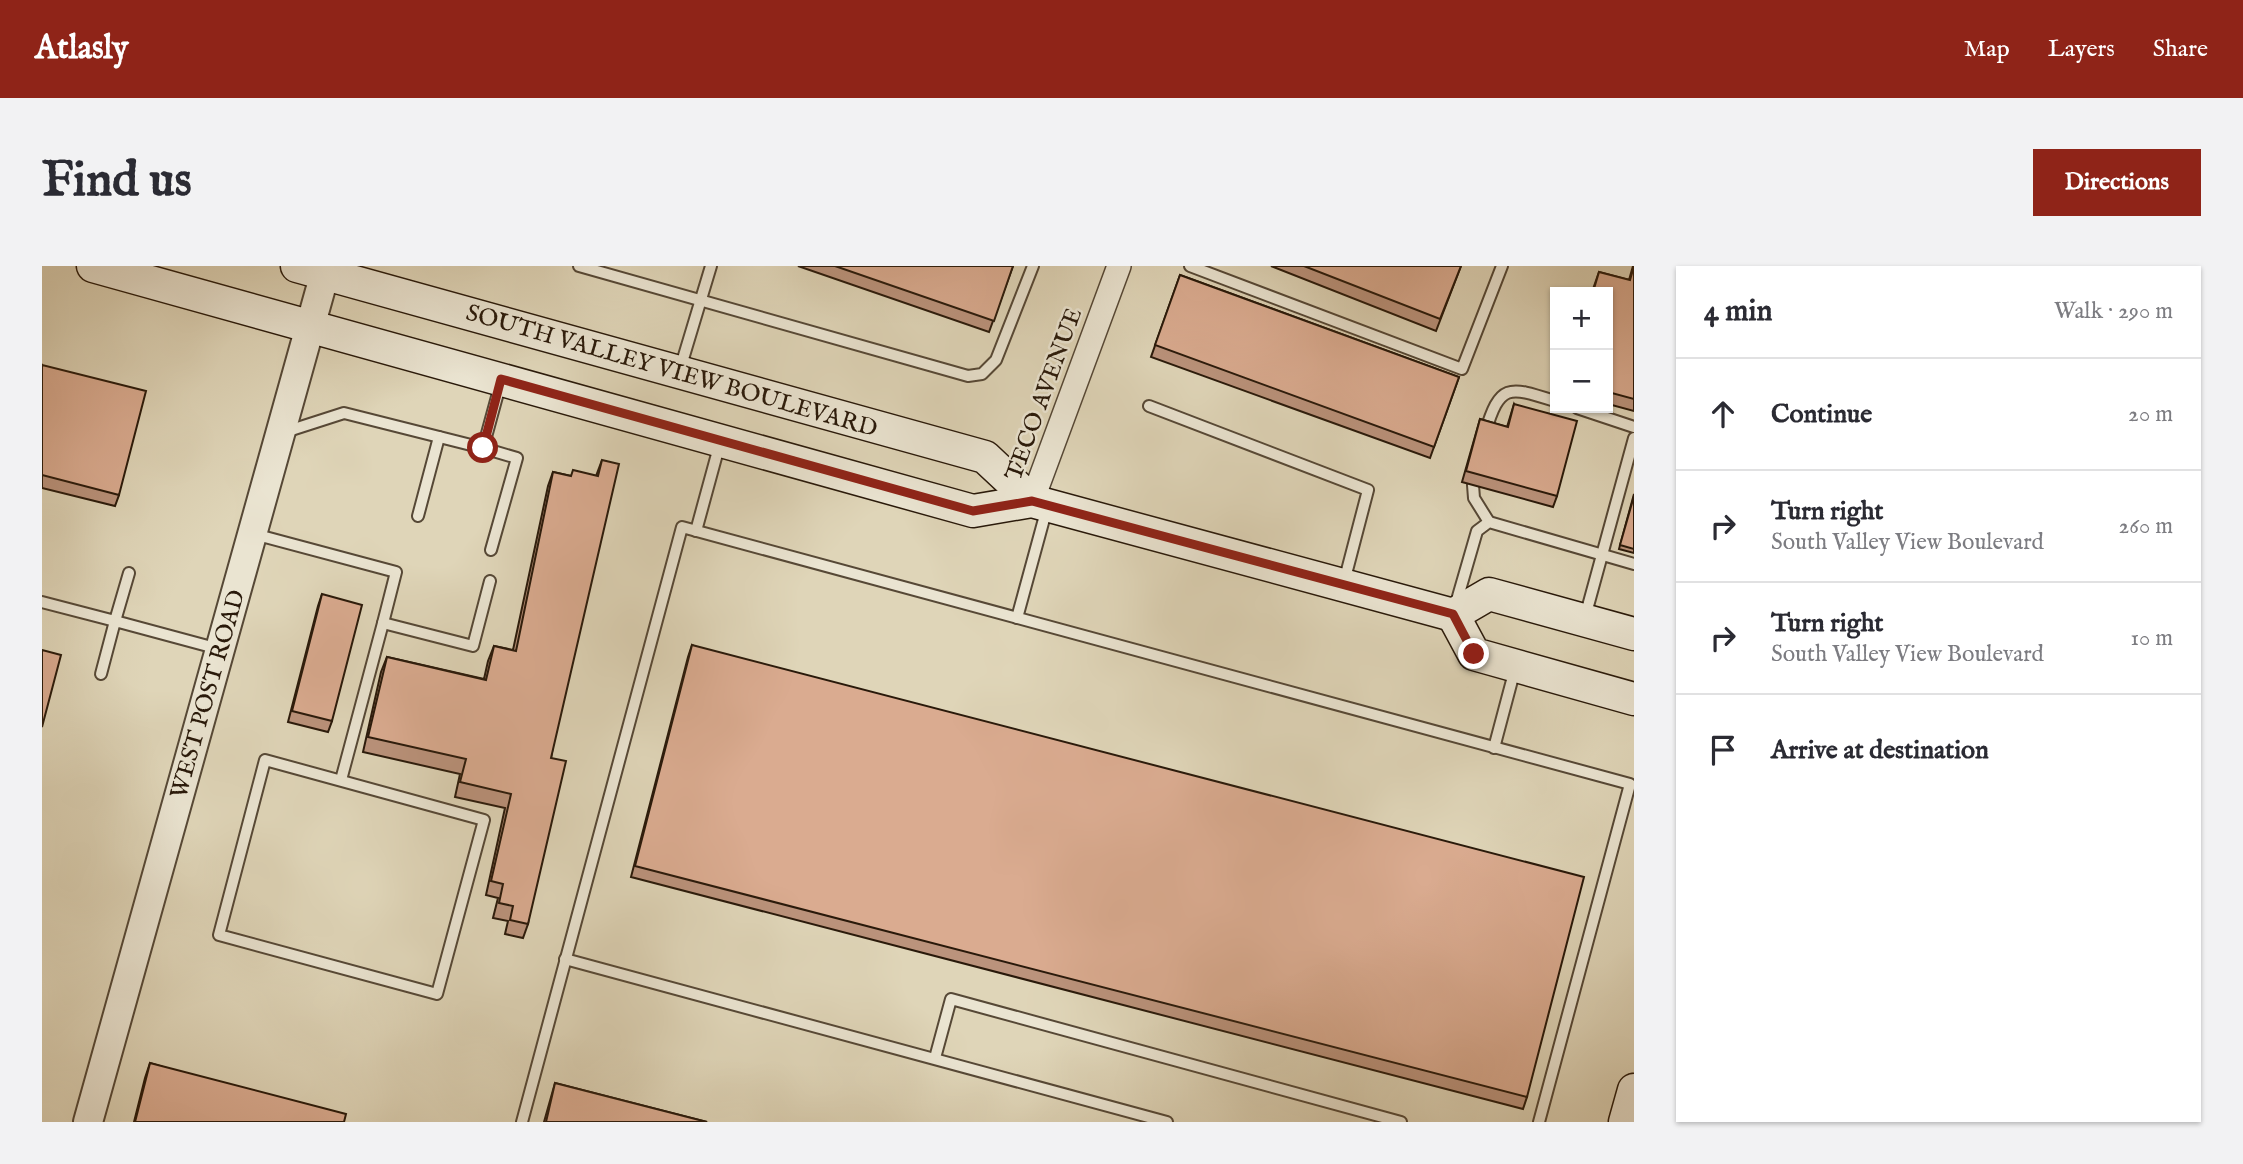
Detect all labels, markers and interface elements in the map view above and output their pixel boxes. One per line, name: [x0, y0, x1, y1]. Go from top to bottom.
text: Atlasly: [35, 28, 128, 70]
text: Map: [1964, 34, 2010, 65]
text: Layers: [2048, 34, 2115, 65]
text: Share: [2153, 34, 2208, 65]
button: Directions: [2033, 149, 2201, 216]
text: Find us: [42, 151, 192, 213]
map controls: [1550, 287, 1613, 413]
button: +: [1550, 287, 1613, 350]
text: 4 min: [1704, 293, 1772, 331]
text: Walk · 290 m: [2054, 297, 2173, 326]
street label: SOUTH VALLEY VIEW BOULEVARD: [462, 298, 881, 445]
street label: TECO AVENUE: [999, 304, 1090, 485]
button: −: [1550, 350, 1613, 413]
icon: ahead: [1704, 395, 1742, 433]
text: Continue: [1771, 398, 1872, 431]
text: 20 m: [2128, 400, 2173, 429]
route start: [467, 432, 498, 463]
text: Turn right: [1771, 495, 1884, 528]
icon: right: [1704, 507, 1742, 545]
text: 260 m: [2118, 512, 2173, 541]
text: South Valley View Boulevard: [1771, 528, 2044, 557]
street label: WEST POST ROAD: [164, 586, 253, 802]
text: Turn right: [1771, 607, 1884, 640]
icon: right: [1704, 619, 1742, 657]
text: 10 m: [2130, 624, 2173, 653]
route end: [1458, 638, 1489, 669]
text: South Valley View Boulevard: [1771, 640, 2044, 669]
icon: arrive: [1704, 731, 1742, 769]
text: Arrive at destination: [1771, 734, 1989, 767]

